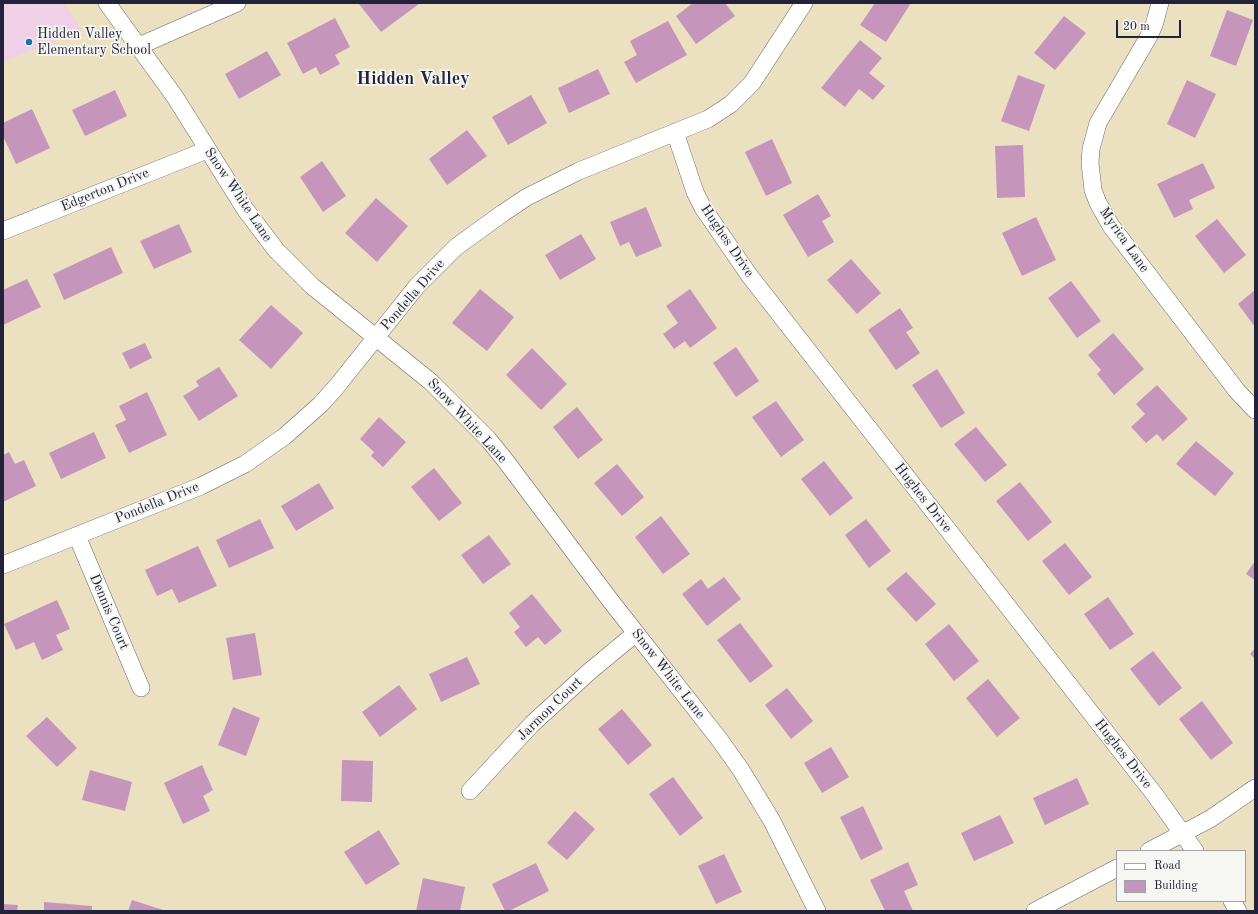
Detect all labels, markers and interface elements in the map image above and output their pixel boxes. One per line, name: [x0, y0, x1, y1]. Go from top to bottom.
scale bar: [1118, 12, 1183, 38]
text: 20 m: [1123, 21, 1150, 33]
place label: Hidden Valley Elementary School: [37, 26, 151, 58]
marker: Hidden Valley Elementary School: [24, 37, 34, 47]
district label: Hidden Valley: [356, 68, 470, 90]
street label: Snow White Lane: [200, 145, 276, 245]
street label: Edgerton Drive: [58, 165, 152, 215]
street label: Hughes Drive: [697, 202, 757, 280]
street label: Myrica Lane: [1095, 204, 1153, 276]
street label: Pondella Drive: [377, 256, 449, 334]
street label: Snow White Lane: [423, 375, 511, 467]
street label: Hughes Drive: [891, 460, 955, 536]
street label: Pondella Drive: [113, 479, 201, 527]
street label: Dennis Court: [86, 572, 132, 652]
street label: Snow White Lane: [628, 626, 708, 722]
street label: Jarmon Court: [514, 674, 586, 744]
street label: Hughes Drive: [1091, 716, 1155, 792]
legend: [1116, 850, 1246, 902]
text: Road: [1154, 860, 1181, 872]
text: Building: [1154, 880, 1198, 892]

